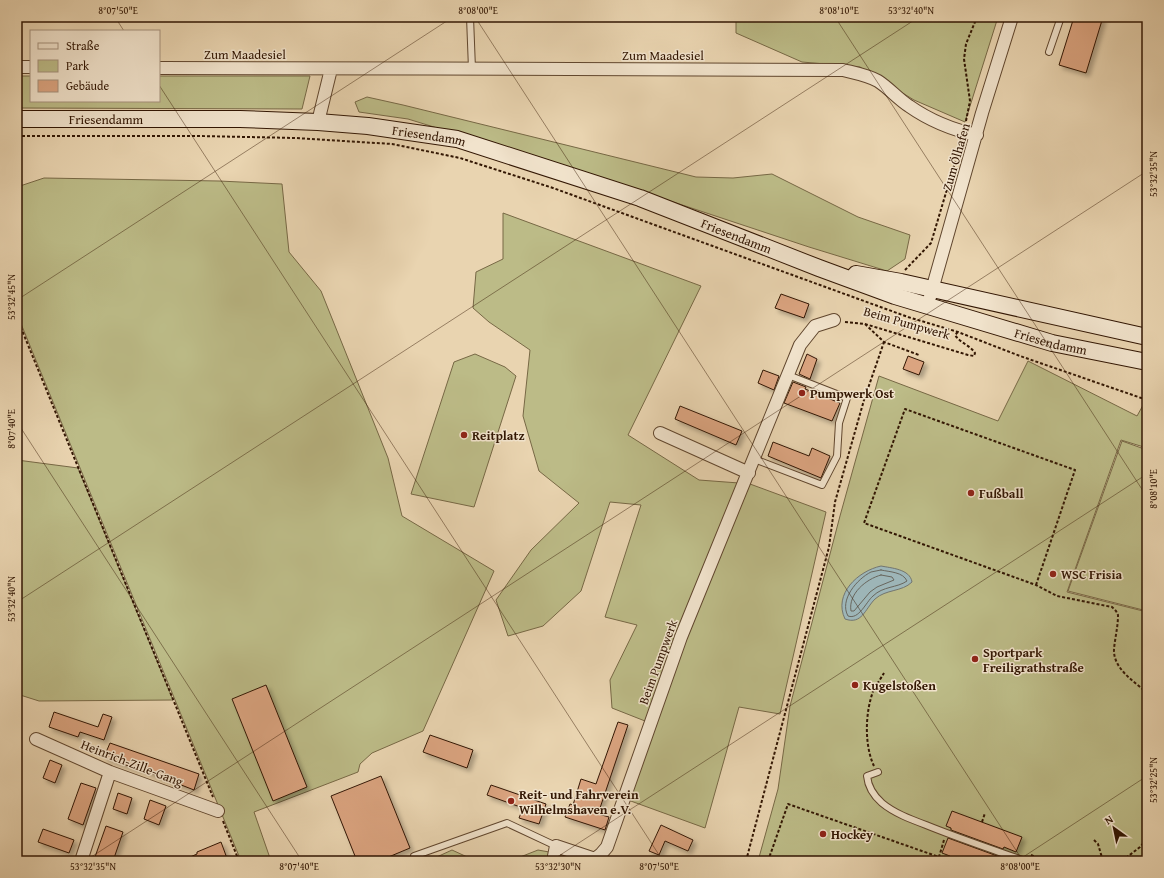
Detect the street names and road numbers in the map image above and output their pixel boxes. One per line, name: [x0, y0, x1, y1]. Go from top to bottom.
street label: Zum Maadesiel: [204, 45, 286, 64]
street label: Zum Maadesiel: [622, 46, 704, 65]
street label: Friesendamm: [69, 110, 144, 129]
street label: Friesendamm: [391, 120, 469, 151]
street label: Zum Ölhafen: [937, 120, 975, 193]
street label: Friesendamm: [698, 213, 775, 258]
street label: Beim Pumpwerk: [861, 302, 953, 345]
street label: Friesendamm: [1012, 323, 1089, 359]
street label: Beim Pumpwerk: [634, 616, 682, 707]
street label: Heinrich-Zille-Gang: [78, 735, 186, 791]

